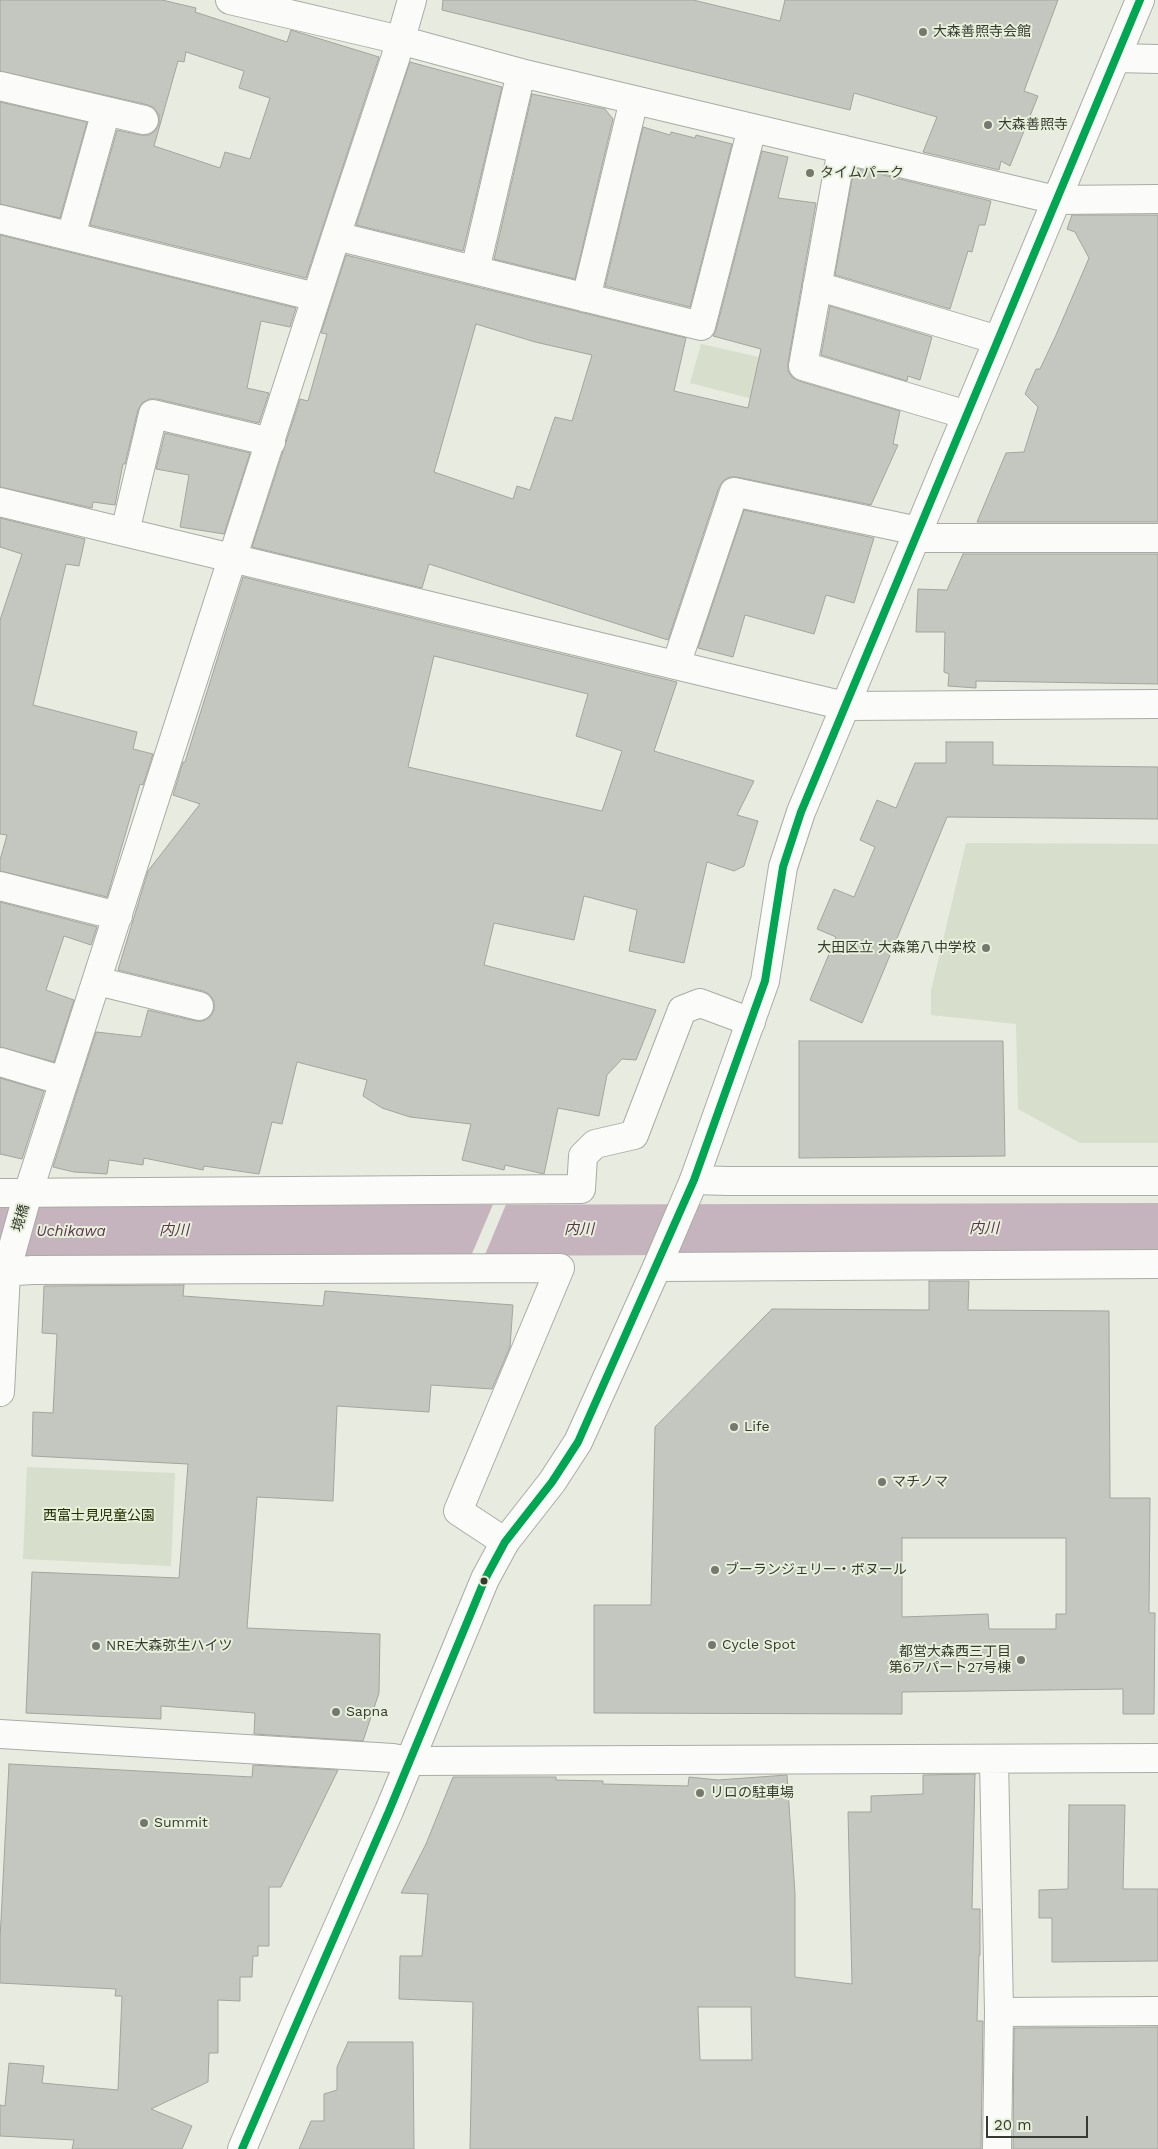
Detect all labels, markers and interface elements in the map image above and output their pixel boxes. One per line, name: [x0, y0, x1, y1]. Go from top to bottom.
place label: 大森善照寺会館: [933, 24, 1031, 40]
marker: 大森善照寺会館: [917, 26, 929, 38]
place label: 大森善照寺: [998, 117, 1068, 133]
marker: 大森善照寺: [982, 119, 994, 131]
place label: タイムパーク: [820, 165, 904, 181]
marker: タイムパーク: [804, 167, 816, 179]
place label: 大田区立 大森第八中学校: [817, 940, 976, 956]
marker: 大田区立 大森第八中学校: [980, 942, 992, 954]
street label: 境橋: [9, 1202, 33, 1234]
water label: 内川: [969, 1220, 999, 1238]
water label: 内川: [564, 1221, 594, 1239]
water label: 内川: [159, 1222, 189, 1240]
water label: Uchikawa: [36, 1223, 106, 1241]
place label: Life: [744, 1419, 769, 1435]
marker: Life: [728, 1421, 740, 1433]
place label: マチノマ: [892, 1474, 948, 1490]
marker: マチノマ: [876, 1476, 888, 1488]
park label: 西富士見児童公園: [43, 1508, 155, 1524]
place label: ブーランジェリー・ボヌール: [725, 1562, 907, 1578]
marker: ブーランジェリー・ボヌール: [709, 1564, 721, 1576]
unlabelled marker: [479, 1576, 489, 1586]
place label: Cycle Spot: [722, 1637, 796, 1653]
place label: NRE大森弥生ハイツ: [106, 1638, 233, 1654]
marker: Cycle Spot: [706, 1639, 718, 1651]
marker: NRE大森弥生ハイツ: [90, 1640, 102, 1652]
place label: 都営大森西三丁目 第6アパート27号棟: [889, 1644, 1011, 1676]
marker: 都営大森西三丁目 第6アパート27号棟: [1015, 1654, 1027, 1666]
place label: Sapna: [346, 1704, 388, 1720]
marker: Sapna: [330, 1706, 342, 1718]
place label: リロの駐車場: [710, 1785, 794, 1801]
marker: リロの駐車場: [694, 1787, 706, 1799]
place label: Summit: [154, 1815, 208, 1831]
marker: Summit: [138, 1817, 150, 1829]
scale bar: [988, 2106, 1090, 2138]
text: 20 m: [994, 2116, 1032, 2134]

